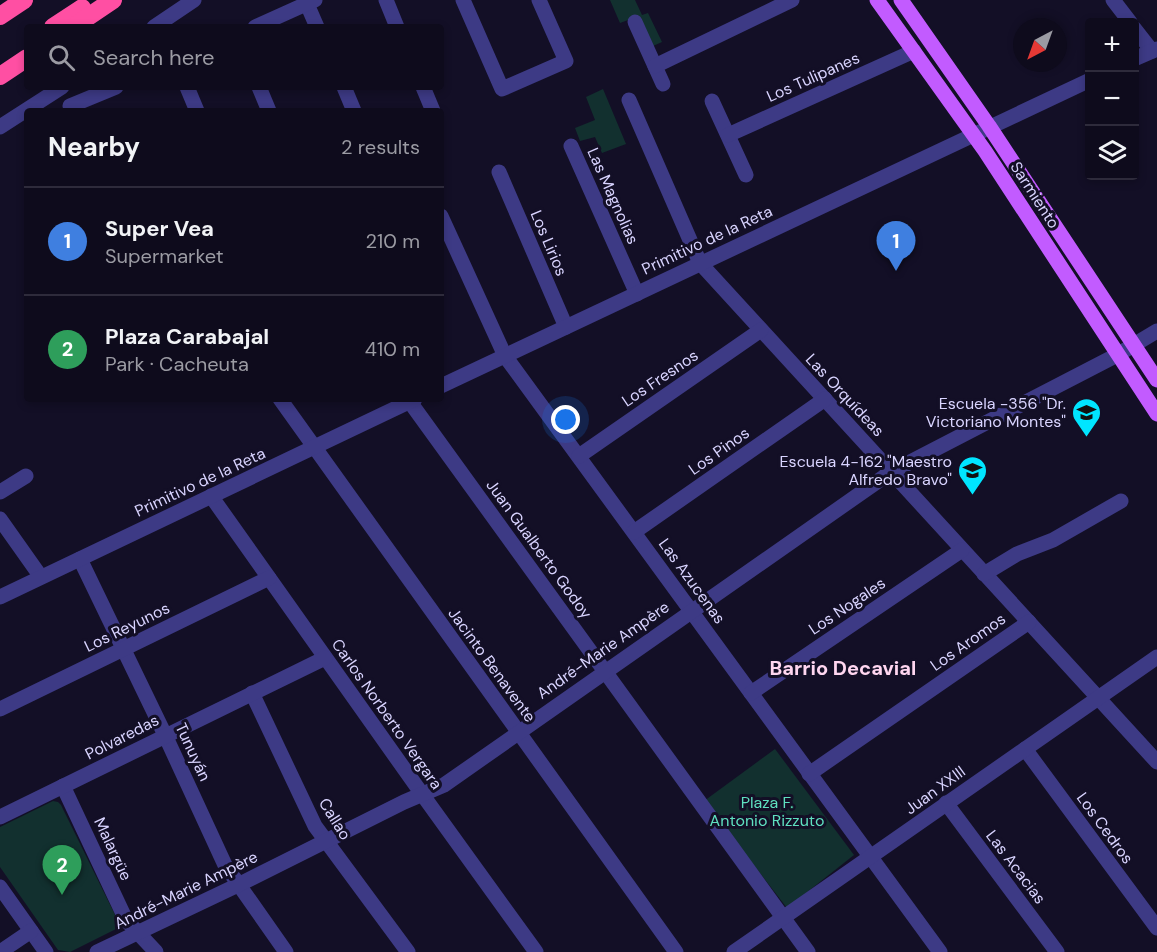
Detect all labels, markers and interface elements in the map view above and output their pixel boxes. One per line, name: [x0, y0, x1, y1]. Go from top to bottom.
north arrow: [1013, 18, 1067, 72]
map controls: [1085, 18, 1139, 180]
button: +: [1085, 18, 1139, 72]
search box: [24, 24, 444, 90]
icon: search: [45, 41, 78, 74]
text: Search here: [93, 43, 214, 72]
street label: Los Tulipanes: [763, 47, 863, 107]
button: −: [1085, 72, 1139, 126]
button: layers: [1085, 126, 1139, 180]
text: Nearby: [48, 130, 140, 164]
text: 2 results: [341, 134, 420, 160]
street label: Las Magnolias: [582, 145, 644, 247]
street label: Sarmiento: [1006, 157, 1064, 233]
street label: Primitivo de la Reta: [638, 201, 776, 279]
street label: Los Lirios: [526, 207, 572, 279]
text: Super Vea: [105, 214, 214, 243]
pin: 1: [876, 222, 916, 271]
text: 1: [64, 228, 71, 254]
text: 210 m: [365, 228, 420, 254]
text: Supermarket: [105, 243, 224, 269]
text: Plaza Carabajal: [105, 322, 269, 351]
text: 2: [62, 336, 73, 362]
text: 410 m: [365, 336, 420, 362]
street label: Los Fresnos: [618, 345, 702, 411]
street label: Las Orquídeas: [801, 349, 889, 441]
text: Park · Cacheuta: [105, 351, 249, 377]
place label: Escuela -356 "Dr. Victoriano Montes": [926, 393, 1066, 432]
school or university icon: Escuela -356 "Dr. Victoriano Montes": [1071, 396, 1103, 438]
your location: [551, 405, 580, 434]
street label: Los Pinos: [684, 422, 754, 480]
street label: Primitivo de la Reta: [131, 443, 269, 521]
place label: Escuela 4-162 "Maestro Alfredo Bravo": [780, 451, 952, 490]
school or university icon: Escuela 4-162 "Maestro Alfredo Bravo": [957, 454, 989, 496]
street label: Juan Gualberto Godoy: [481, 475, 597, 623]
street label: Las Azucenas: [654, 534, 730, 628]
street label: Los Nogales: [804, 573, 890, 639]
street label: André-Marie Ampère: [533, 596, 673, 704]
street label: Los Reyunos: [81, 597, 173, 657]
street label: Jacinto Benavente: [443, 604, 541, 726]
street label: Los Aromos: [926, 608, 1010, 676]
street label: Carlos Norberto Vergara: [327, 634, 447, 794]
district label: Barrio Decavial: [770, 655, 916, 681]
street label: Polvaredas: [82, 709, 162, 765]
street label: Tunuyán: [170, 719, 216, 785]
street label: Juan XXIII: [901, 761, 969, 819]
street label: Los Cedros: [1072, 788, 1138, 868]
park label: Plaza F. Antonio Rizzuto: [710, 792, 824, 831]
street label: Callao: [314, 794, 356, 844]
street label: Malargüe: [89, 814, 137, 884]
street label: Las Acacias: [981, 826, 1051, 908]
pin: 2: [42, 846, 82, 895]
street label: André-Marie Ampère: [111, 846, 261, 934]

